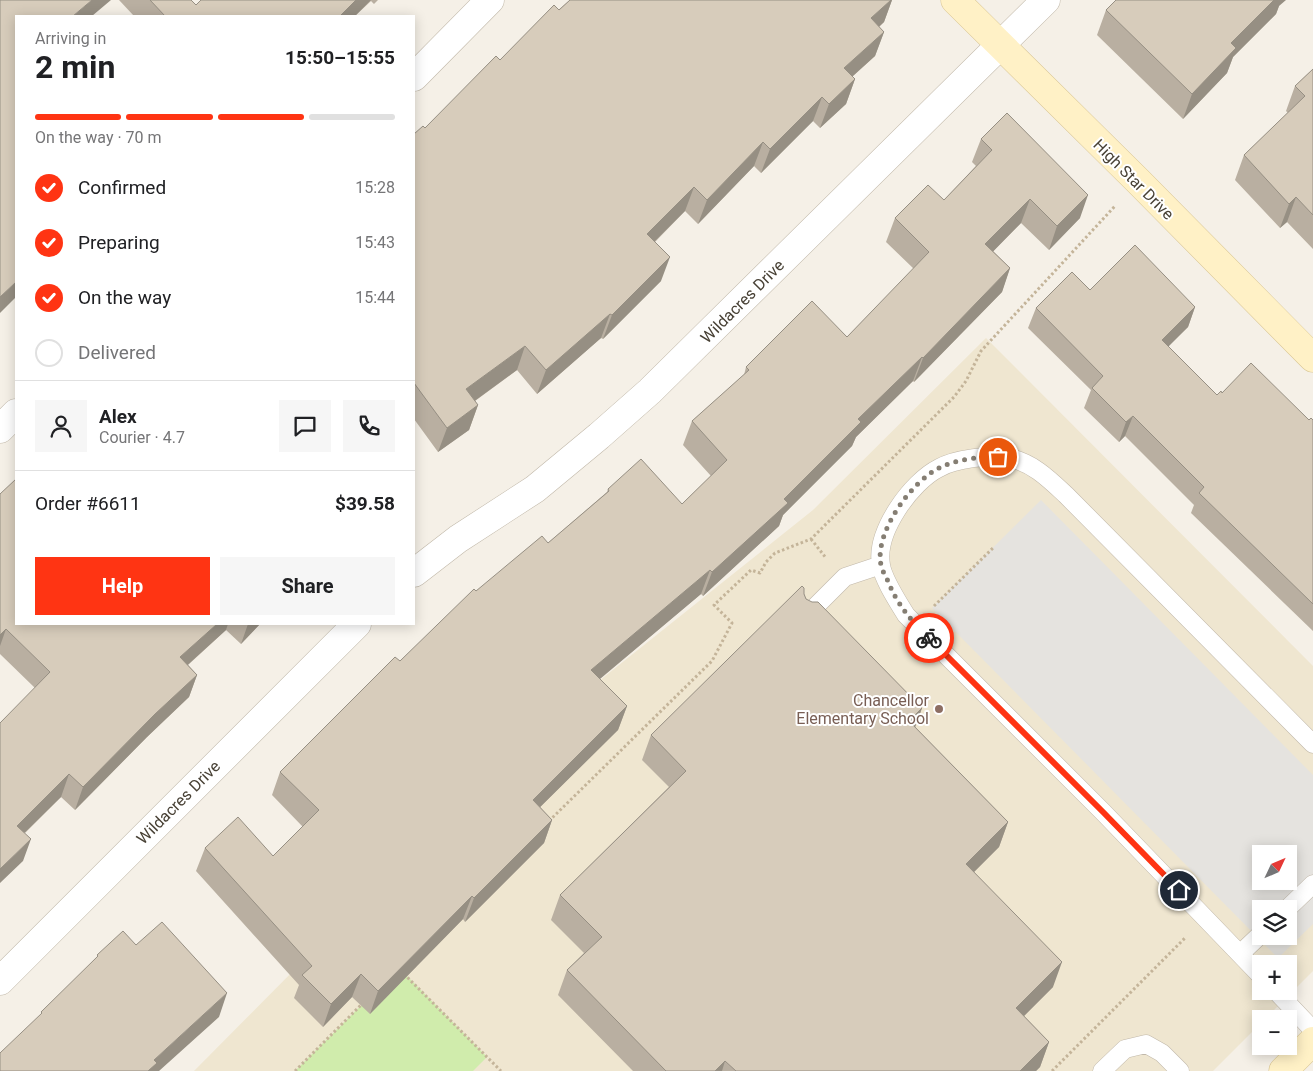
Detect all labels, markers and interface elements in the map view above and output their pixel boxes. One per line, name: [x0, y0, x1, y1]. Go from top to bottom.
text: Arriving in: [35, 29, 106, 48]
text: 15:50–15:55: [285, 46, 395, 69]
text: 2 min: [35, 48, 115, 86]
text: On the way · 70 m: [35, 128, 162, 147]
street label: High Star Drive: [1090, 135, 1178, 223]
icon: check: [35, 174, 63, 202]
text: Confirmed: [78, 176, 166, 199]
text: 15:28: [355, 178, 395, 197]
icon: check: [35, 229, 63, 257]
text: Preparing: [78, 231, 160, 254]
text: 15:43: [355, 233, 395, 252]
street label: Wildacres Drive: [697, 256, 788, 347]
icon: check: [35, 284, 63, 312]
text: On the way: [78, 286, 171, 309]
text: 15:44: [355, 288, 395, 307]
text: Delivered: [78, 341, 156, 364]
button: person: [35, 400, 87, 452]
button: chat: [279, 400, 331, 452]
button: phone: [343, 400, 395, 452]
text: Alex: [99, 405, 137, 428]
text: Courier · 4.7: [99, 428, 185, 447]
pin: [977, 436, 1019, 478]
icon: bag: [984, 443, 1012, 471]
text: Order #6611: [35, 492, 141, 515]
text: $39.58: [335, 492, 395, 515]
button: Help: [35, 557, 210, 615]
button: Share: [220, 557, 395, 615]
courier: [904, 613, 954, 663]
icon: bike: [915, 624, 943, 652]
place label: Chancellor Elementary School: [796, 691, 930, 728]
marker: Chancellor Elementary School: [933, 703, 945, 715]
street label: Wildacres Drive: [133, 757, 224, 848]
north arrow: [1252, 845, 1298, 890]
map controls: [1252, 845, 1297, 1055]
pin: [1158, 869, 1200, 911]
icon: home: [1165, 876, 1193, 904]
button: layers: [1252, 900, 1297, 945]
button: +: [1252, 955, 1297, 1000]
button: −: [1252, 1010, 1297, 1055]

